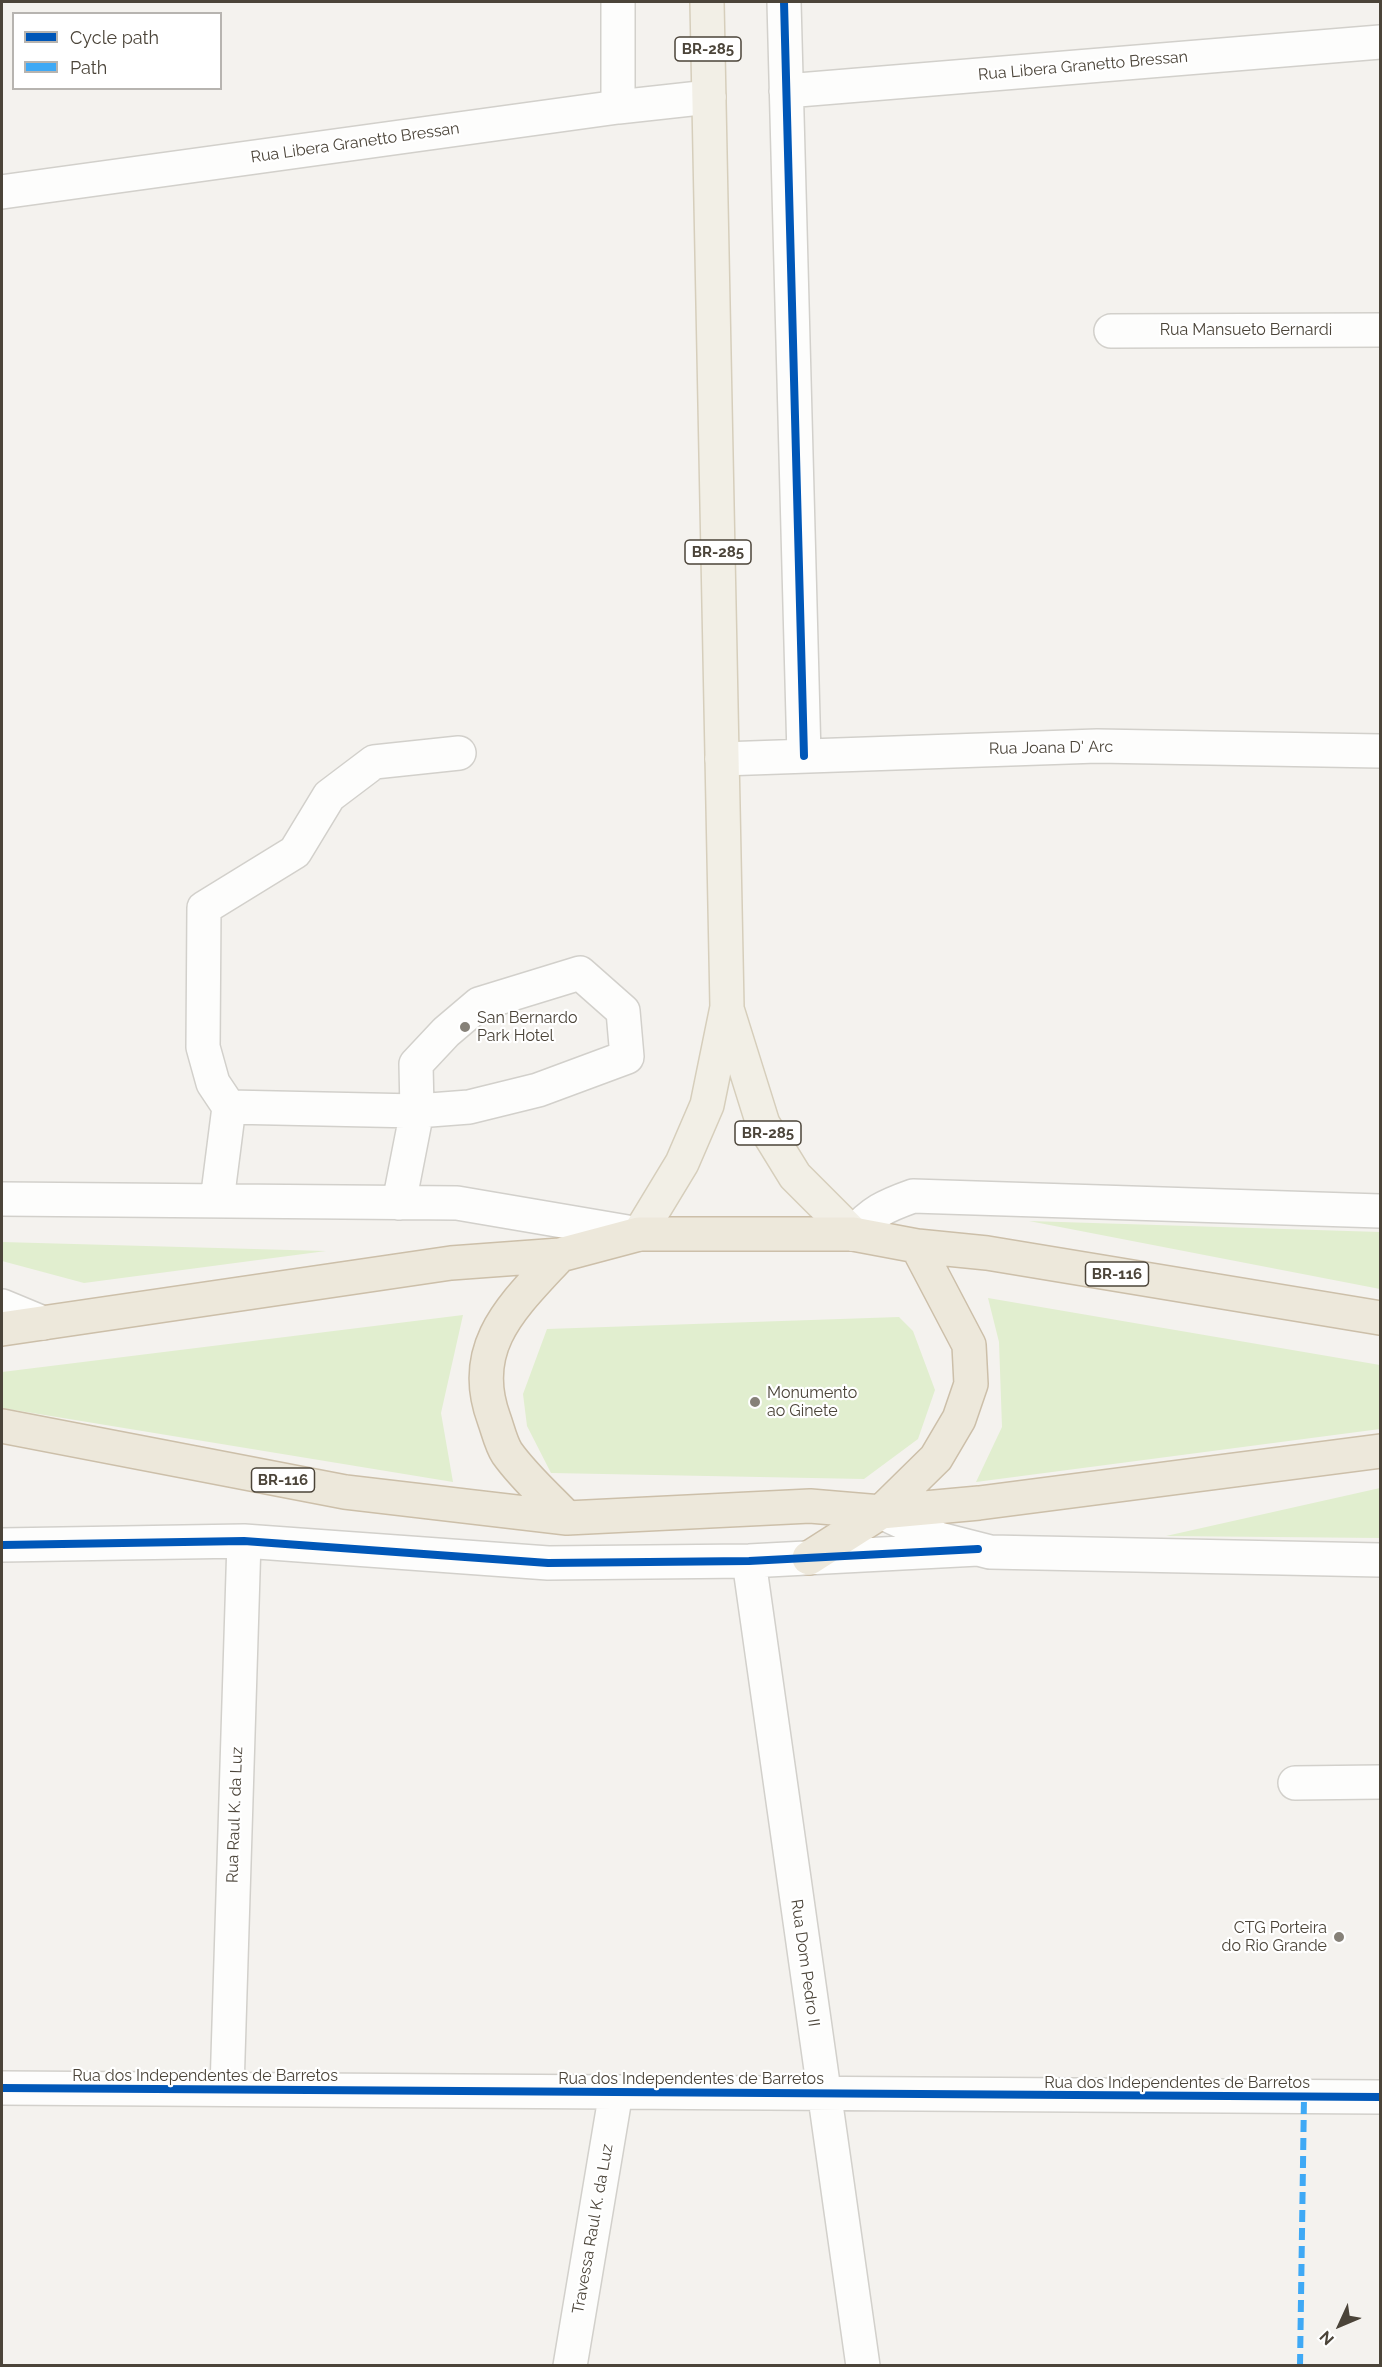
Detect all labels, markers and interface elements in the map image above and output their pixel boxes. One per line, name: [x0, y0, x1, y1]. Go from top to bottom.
legend: [12, 12, 222, 90]
text: Cycle path: [70, 27, 159, 48]
road number: BR-285: [675, 37, 741, 61]
street label: Rua Libera Granetto Bressan: [977, 47, 1189, 85]
text: Path: [70, 57, 107, 78]
street label: Rua Libera Granetto Bressan: [249, 119, 461, 167]
street label: Rua Mansueto Bernardi: [1160, 320, 1332, 340]
road number: BR-285: [685, 540, 751, 564]
street label: Rua Joana D' Arc: [989, 737, 1113, 759]
place label: San Bernardo Park Hotel: [477, 1008, 577, 1046]
marker: San Bernardo Park Hotel: [458, 1020, 472, 1034]
road number: BR-285: [735, 1121, 801, 1145]
road number: BR-116: [1086, 1262, 1148, 1286]
place label: Monumento ao Ginete: [767, 1383, 857, 1421]
marker: Monumento ao Ginete: [748, 1395, 762, 1409]
road number: BR-116: [252, 1468, 314, 1492]
street label: Rua Raul K. da Luz: [223, 1746, 247, 1884]
street label: Rua Dom Pedro II: [787, 1898, 823, 2028]
place label: CTG Porteira do Rio Grande: [1222, 1918, 1327, 1956]
marker: CTG Porteira do Rio Grande: [1332, 1930, 1346, 1944]
street label: Rua dos Independentes de Barretos: [72, 2066, 338, 2086]
street label: Rua dos Independentes de Barretos: [558, 2069, 824, 2089]
street label: Rua dos Independentes de Barretos: [1044, 2073, 1310, 2093]
street label: Travessa Raul K. da Luz: [569, 2143, 617, 2315]
north arrow: [1310, 2295, 1370, 2355]
text: N: [1316, 2327, 1338, 2349]

